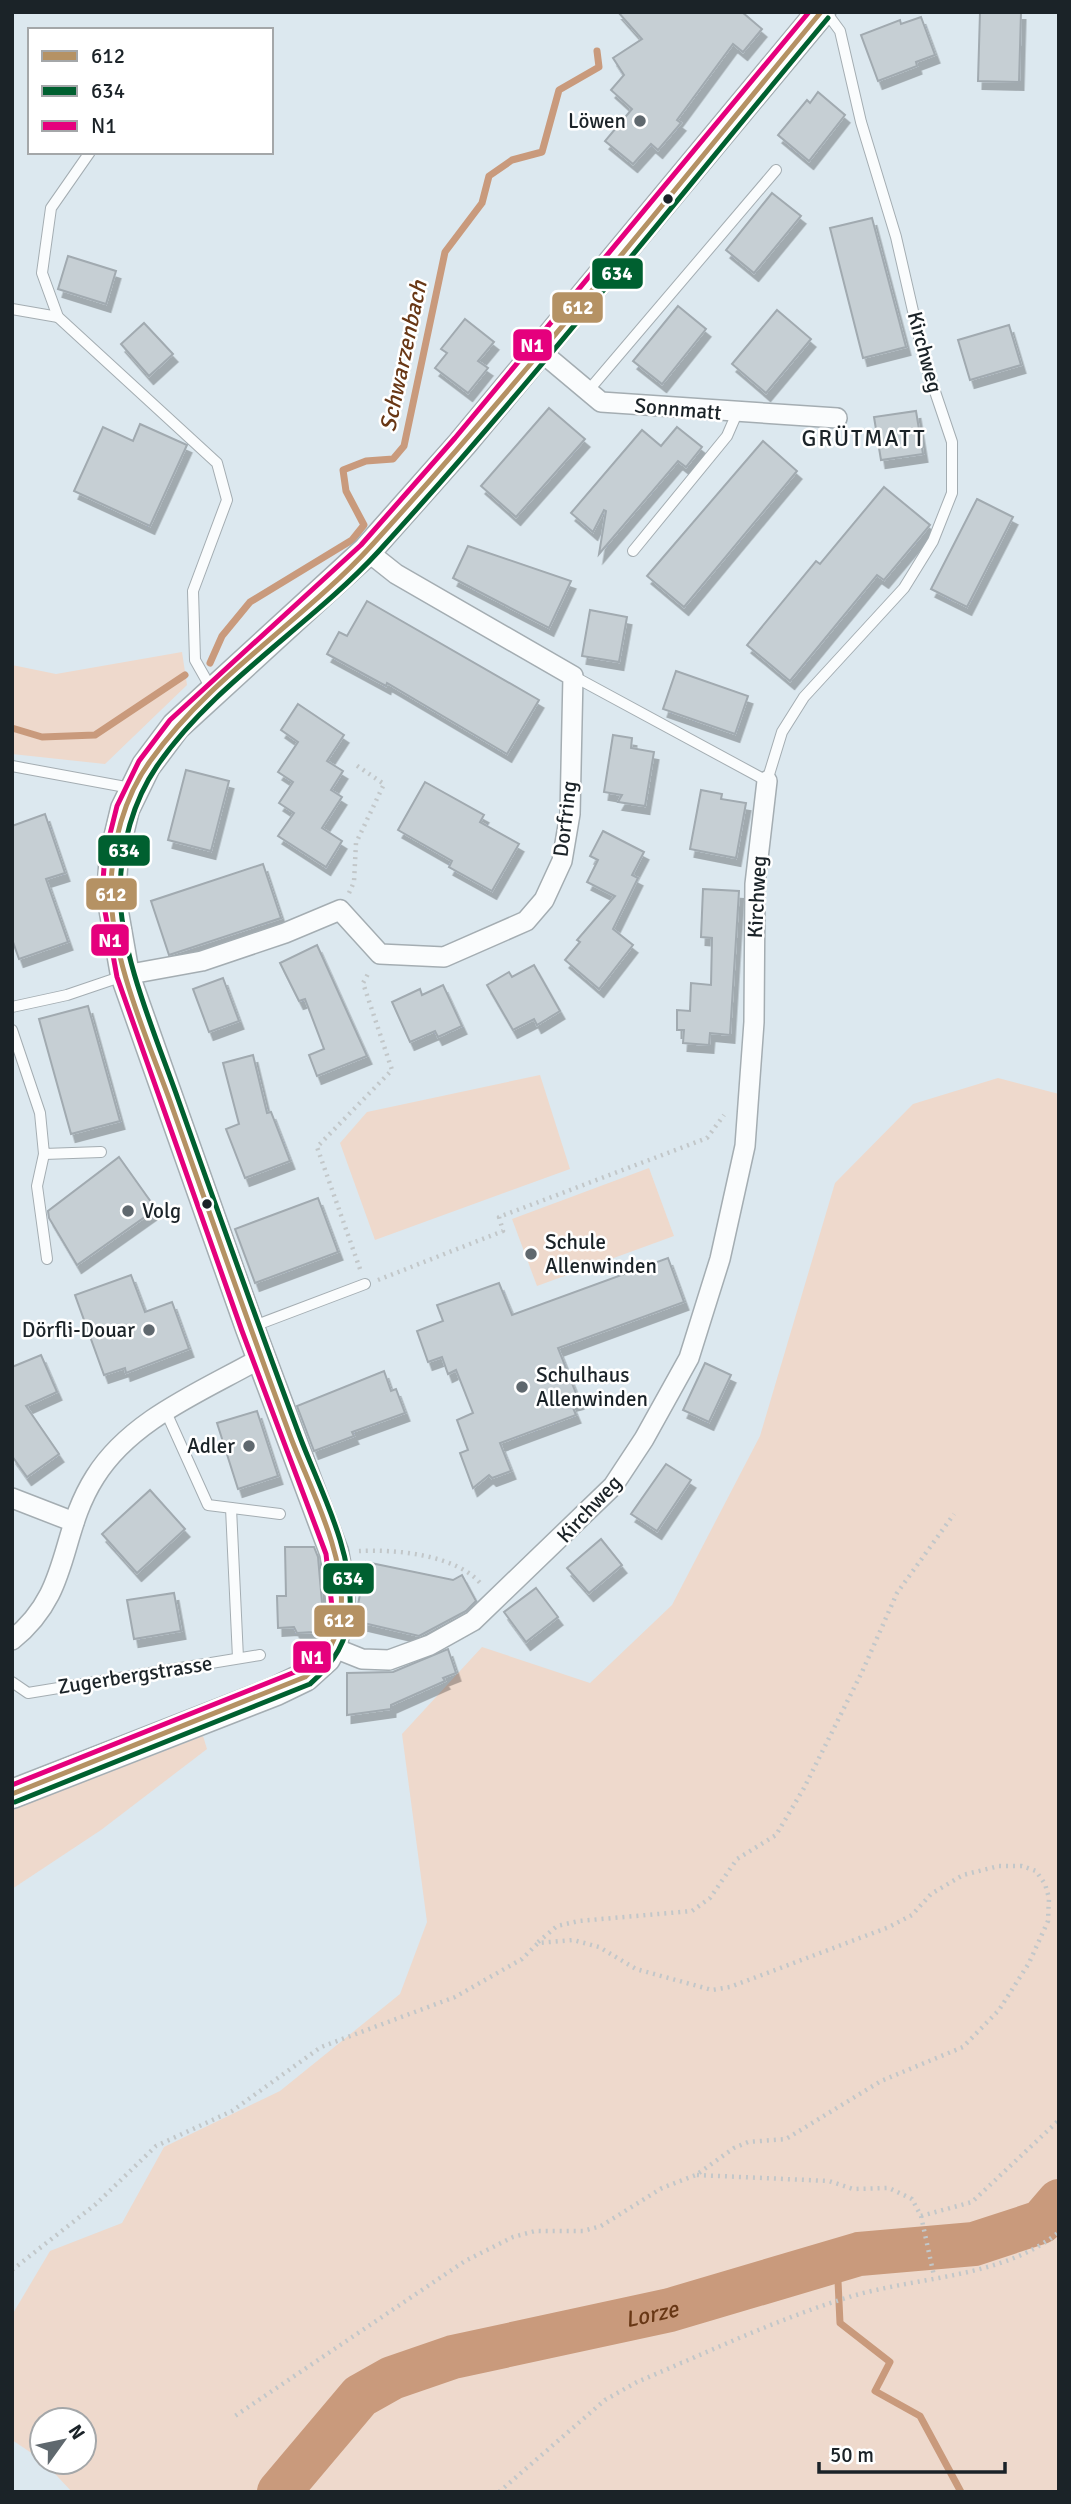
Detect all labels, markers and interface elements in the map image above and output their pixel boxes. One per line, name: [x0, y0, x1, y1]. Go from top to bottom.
legend: [28, 28, 273, 154]
text: 612: [91, 43, 125, 69]
text: 634: [91, 78, 125, 104]
place label: Löwen: [568, 108, 626, 134]
text: N1: [91, 113, 117, 139]
marker: Löwen: [632, 113, 648, 129]
unlabelled marker: [661, 192, 675, 206]
line badge: 634: [591, 257, 644, 290]
text: 634: [602, 262, 632, 286]
water label: Schwarzenbach: [373, 277, 434, 434]
line badge: 612: [551, 291, 604, 324]
text: 612: [563, 296, 593, 320]
street label: Kirchweg: [902, 309, 948, 395]
line badge: N1: [512, 328, 553, 362]
text: N1: [520, 334, 544, 358]
street label: Sonnmatt: [633, 392, 723, 426]
district label: GRÜTMATT: [801, 424, 927, 453]
street label: Dorfring: [547, 779, 583, 859]
line badge: 634: [97, 834, 151, 867]
text: 634: [109, 839, 139, 863]
street label: Kirchweg: [742, 855, 772, 939]
line badge: 612: [85, 877, 138, 911]
text: 612: [96, 883, 126, 907]
line badge: N1: [90, 923, 130, 957]
text: N1: [98, 929, 122, 953]
unlabelled marker: [200, 1197, 214, 1211]
place label: Volg: [142, 1198, 181, 1224]
marker: Volg: [120, 1203, 136, 1219]
place label: Schule Allenwinden: [545, 1229, 657, 1279]
marker: Schule Allenwinden: [523, 1246, 539, 1262]
place label: Dörfli-Douar: [22, 1317, 135, 1343]
marker: Dörfli-Douar: [141, 1322, 157, 1338]
place label: Schulhaus Allenwinden: [536, 1362, 648, 1412]
marker: Schulhaus Allenwinden: [514, 1379, 530, 1395]
place label: Adler: [187, 1433, 235, 1459]
marker: Adler: [241, 1438, 257, 1454]
street label: Kirchweg: [551, 1470, 627, 1548]
line badge: 634: [322, 1562, 375, 1595]
text: 634: [333, 1567, 363, 1591]
line badge: 612: [313, 1604, 366, 1638]
text: 612: [324, 1609, 354, 1633]
line badge: N1: [292, 1640, 332, 1674]
text: N1: [300, 1646, 324, 1670]
street label: Zugerbergstrasse: [56, 1650, 214, 1700]
water label: Lorze: [622, 2294, 683, 2334]
north arrow: [28, 2406, 98, 2476]
text: N: [63, 2420, 90, 2444]
scale bar: [819, 2430, 1004, 2474]
text: 50 m: [830, 2442, 874, 2468]

